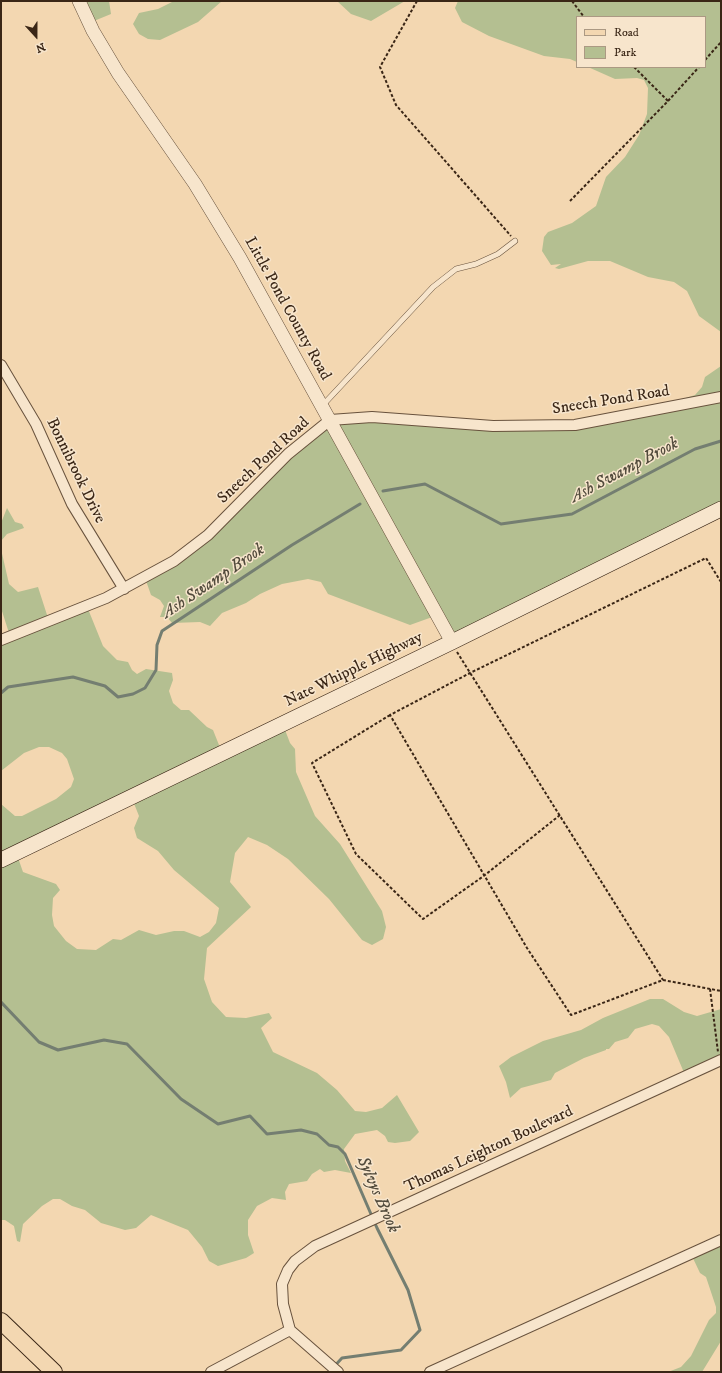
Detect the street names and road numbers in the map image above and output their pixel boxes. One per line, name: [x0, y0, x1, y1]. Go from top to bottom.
street label: Little Pond County Road: [240, 234, 334, 384]
street label: Sneech Pond Road: [551, 382, 671, 420]
street label: Sneech Pond Road: [214, 414, 314, 508]
street label: Bonnibrook Drive: [41, 415, 109, 527]
street label: Nate Whipple Highway: [282, 628, 426, 712]
street label: Thomas Leighton Boulevard: [402, 1102, 576, 1198]

